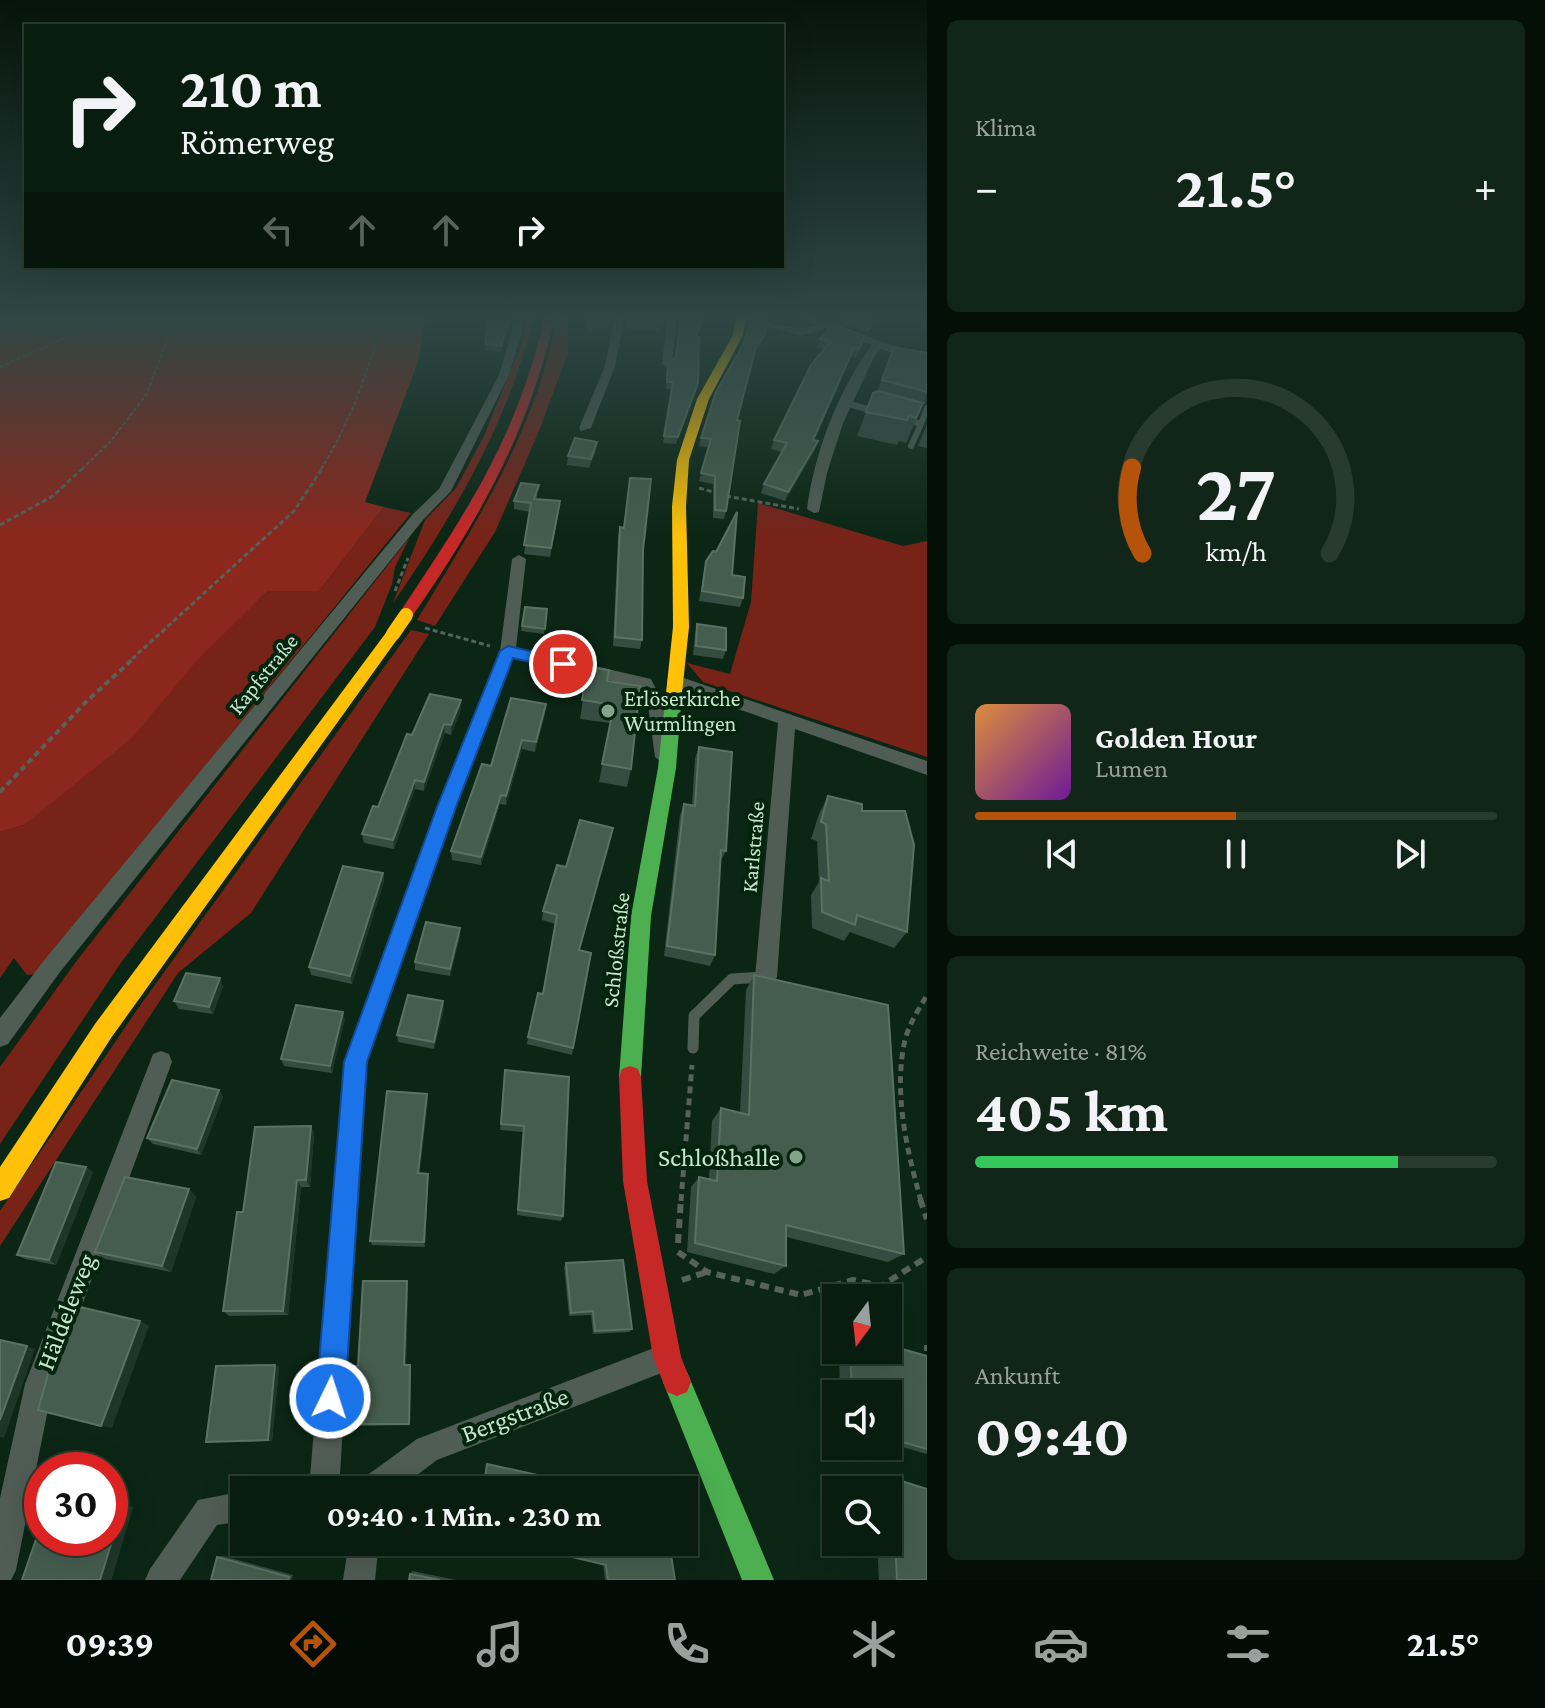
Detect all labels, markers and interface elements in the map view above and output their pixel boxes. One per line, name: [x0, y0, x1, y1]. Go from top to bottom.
icon: right: [48, 56, 152, 160]
text: 210 m: [180, 57, 322, 119]
text: Klima: [975, 113, 1037, 142]
text: Römerweg: [180, 122, 334, 162]
text: 21.5°: [1175, 153, 1297, 220]
text: −: [975, 163, 998, 211]
text: +: [1474, 163, 1497, 211]
icon: left: [256, 208, 300, 252]
icon: ahead: [340, 208, 384, 252]
icon: ahead: [424, 208, 468, 252]
icon: right: [508, 208, 552, 252]
text: 27: [1196, 445, 1276, 538]
text: km/h: [1205, 535, 1267, 567]
street label: Kapfstraße: [223, 629, 303, 719]
pin: [529, 630, 597, 698]
icon: arrive: [541, 642, 585, 686]
place label: Erlöserkirche Wurmlingen: [624, 686, 740, 736]
marker: Erlöserkirche Wurmlingen: [599, 702, 617, 720]
text: Golden Hour: [1095, 721, 1257, 754]
text: Lumen: [1095, 754, 1168, 783]
street label: Karlstraße: [737, 800, 769, 894]
icon: previous: [1040, 832, 1084, 876]
icon: pause: [1214, 832, 1258, 876]
icon: next: [1388, 832, 1432, 876]
street label: Schloßstraße: [598, 891, 634, 1009]
text: Reichweite · 81%: [975, 1037, 1147, 1066]
text: 405 km: [975, 1077, 1168, 1144]
place label: Schloßhalle: [658, 1143, 780, 1172]
marker: Schloßhalle: [787, 1148, 805, 1166]
street label: Häldeleweg: [31, 1249, 102, 1374]
north arrow: [822, 1284, 902, 1364]
map controls: [822, 1284, 902, 1556]
position arrow: [288, 1356, 372, 1440]
text: Ankunft: [975, 1361, 1060, 1390]
button: sound: [822, 1380, 902, 1460]
street label: Bergstraße: [457, 1381, 573, 1449]
text: 09:40: [975, 1401, 1130, 1468]
speed limit sign: 30: [24, 1452, 128, 1556]
button: search: [822, 1476, 902, 1556]
text: 09:40 · 1 Min. · 230 m: [327, 1499, 601, 1532]
icon: directions: [285, 1616, 341, 1672]
icon: music: [472, 1616, 528, 1672]
icon: phone: [659, 1616, 715, 1672]
icon: climate: [846, 1616, 902, 1672]
icon: car: [1033, 1616, 1089, 1672]
icon: filters: [1220, 1616, 1276, 1672]
text: 09:39: [65, 1624, 154, 1664]
text: 21.5°: [1407, 1624, 1480, 1664]

